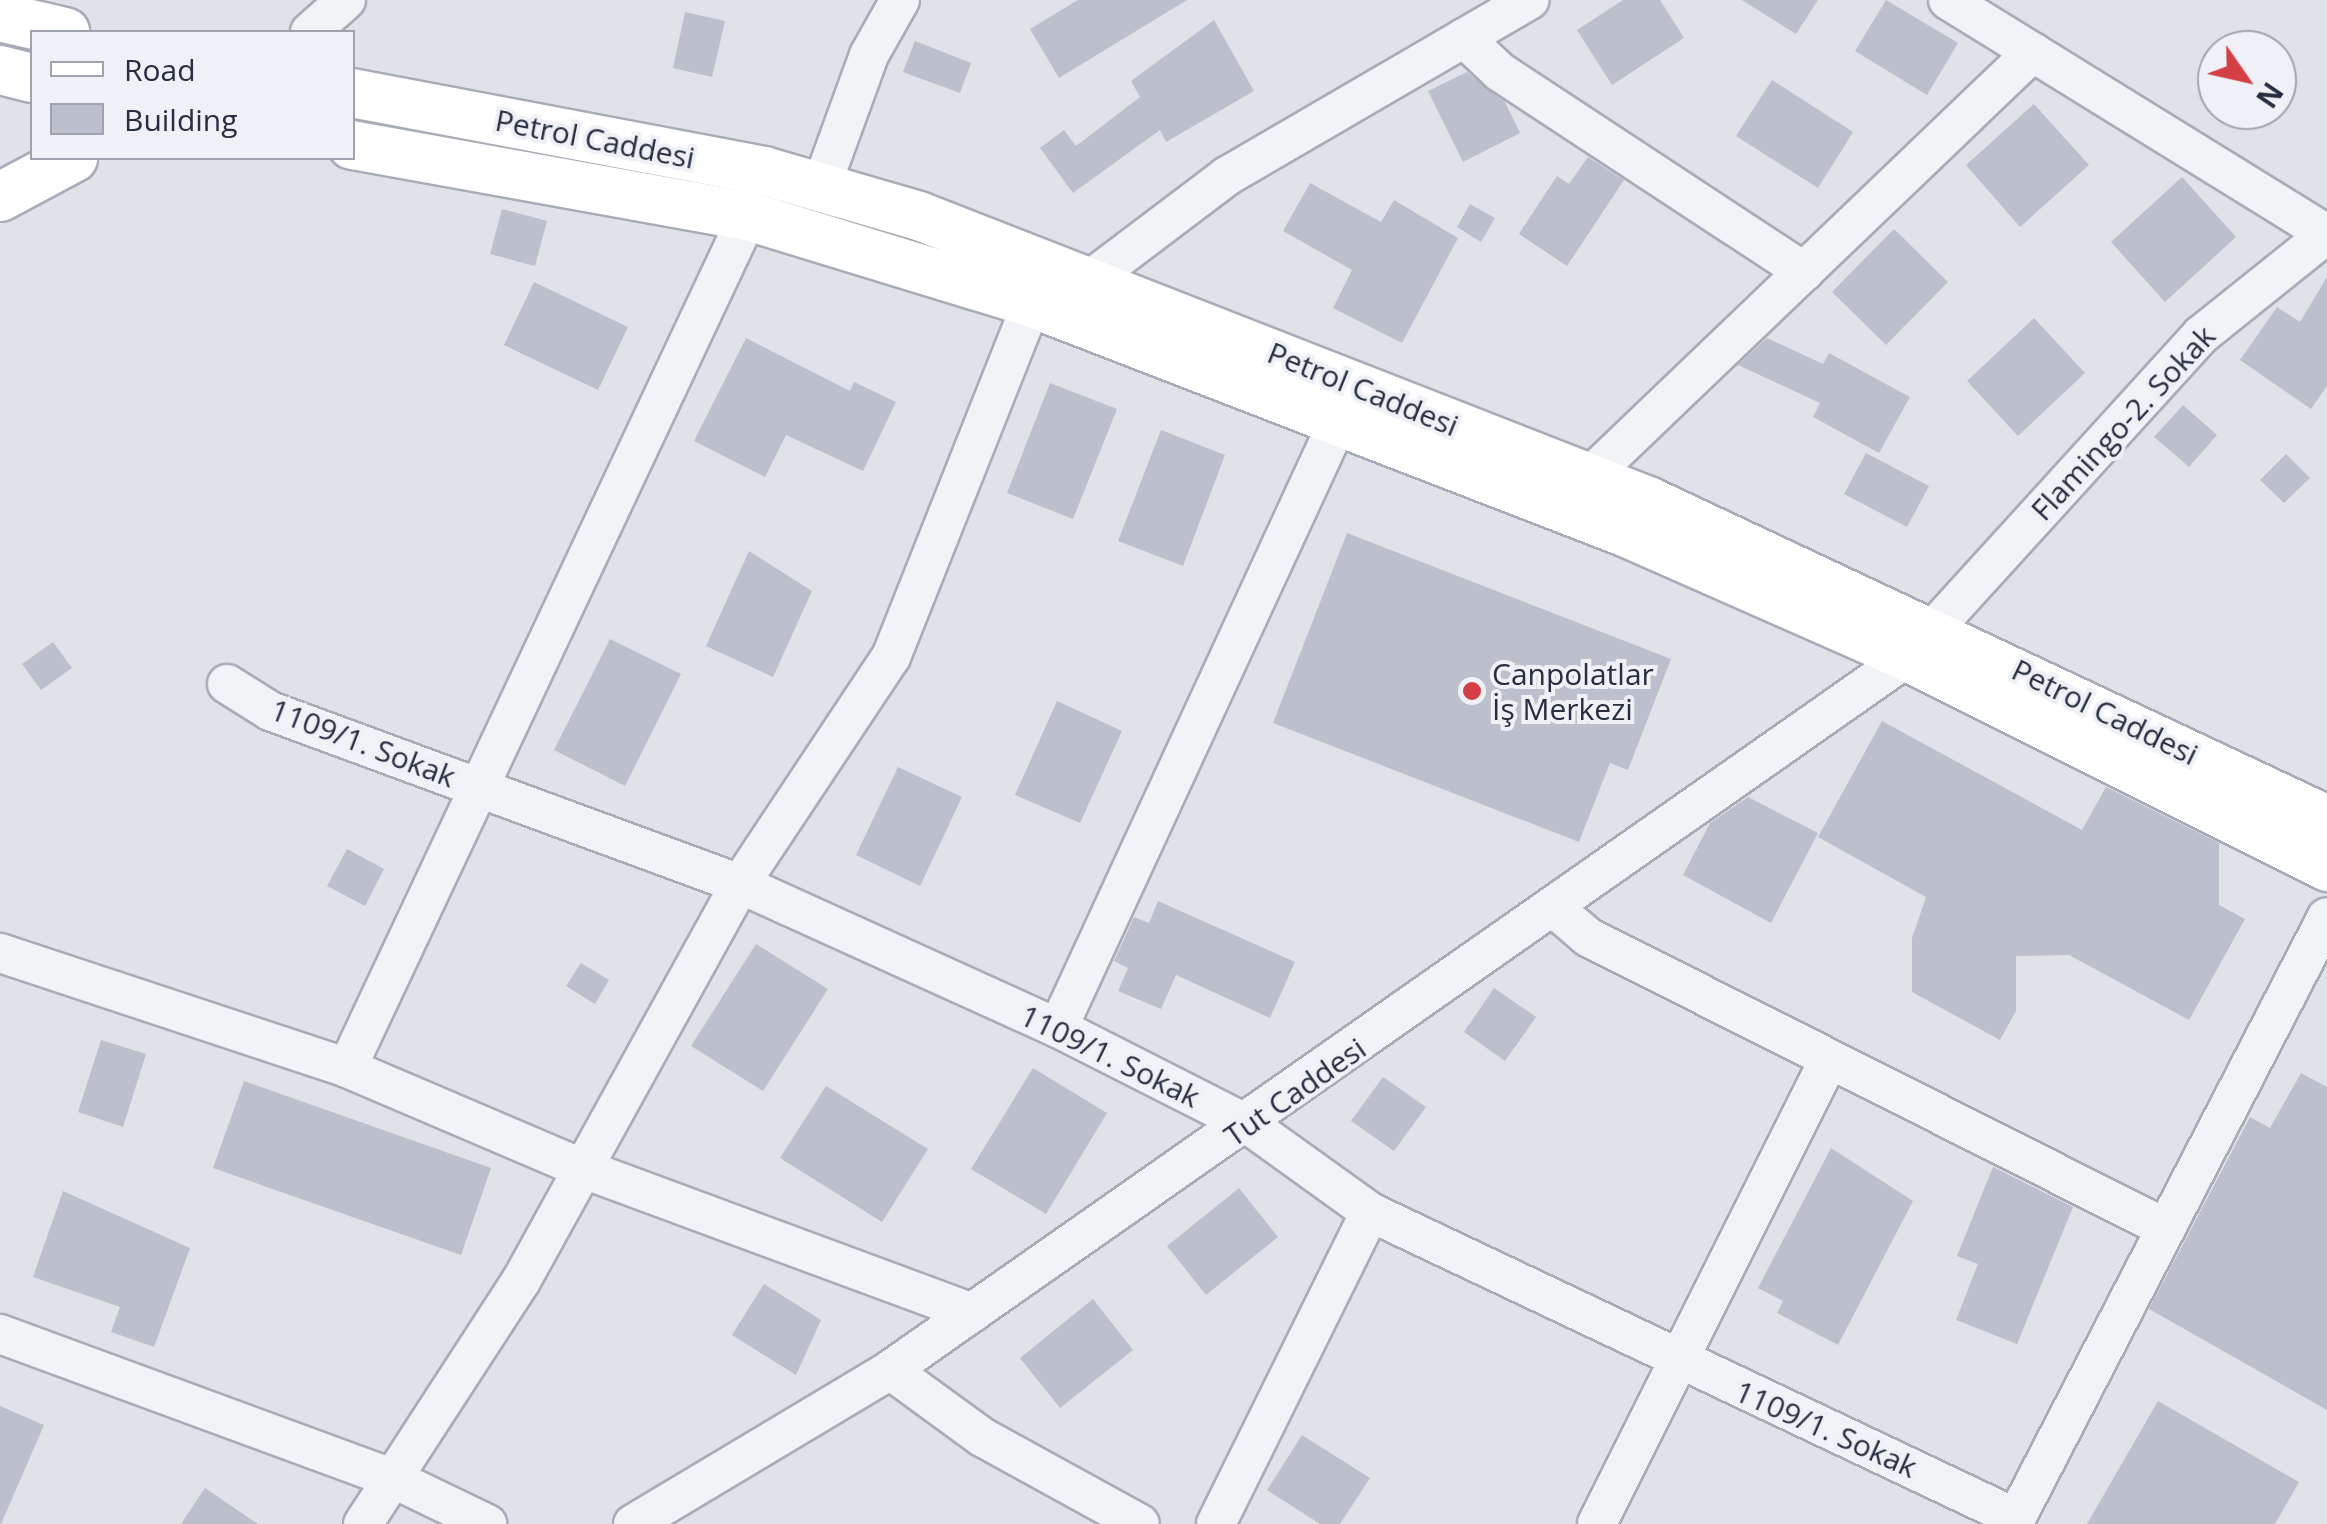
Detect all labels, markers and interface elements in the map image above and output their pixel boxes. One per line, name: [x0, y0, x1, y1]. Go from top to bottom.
legend: [30, 30, 355, 160]
north arrow: [2197, 30, 2297, 130]
text: Road: [124, 49, 196, 90]
text: N: [2248, 76, 2292, 116]
text: Building: [124, 99, 238, 140]
street label: Petrol Caddesi: [492, 102, 698, 176]
street label: Flamingo-2. Sokak: [2024, 318, 2222, 528]
street label: Petrol Caddesi: [1262, 334, 1464, 444]
street label: Petrol Caddesi: [2006, 651, 2204, 773]
place label: Canpolatlar İş Merkezi: [1492, 656, 1654, 726]
marker: Canpolatlar İş Merkezi: [1461, 680, 1483, 702]
street label: 1109/1. Sokak: [265, 691, 461, 795]
street label: 1109/1. Sokak: [1014, 997, 1206, 1115]
street label: Tut Caddesi: [1217, 1030, 1373, 1154]
street label: 1109/1. Sokak: [1730, 1373, 1922, 1485]

